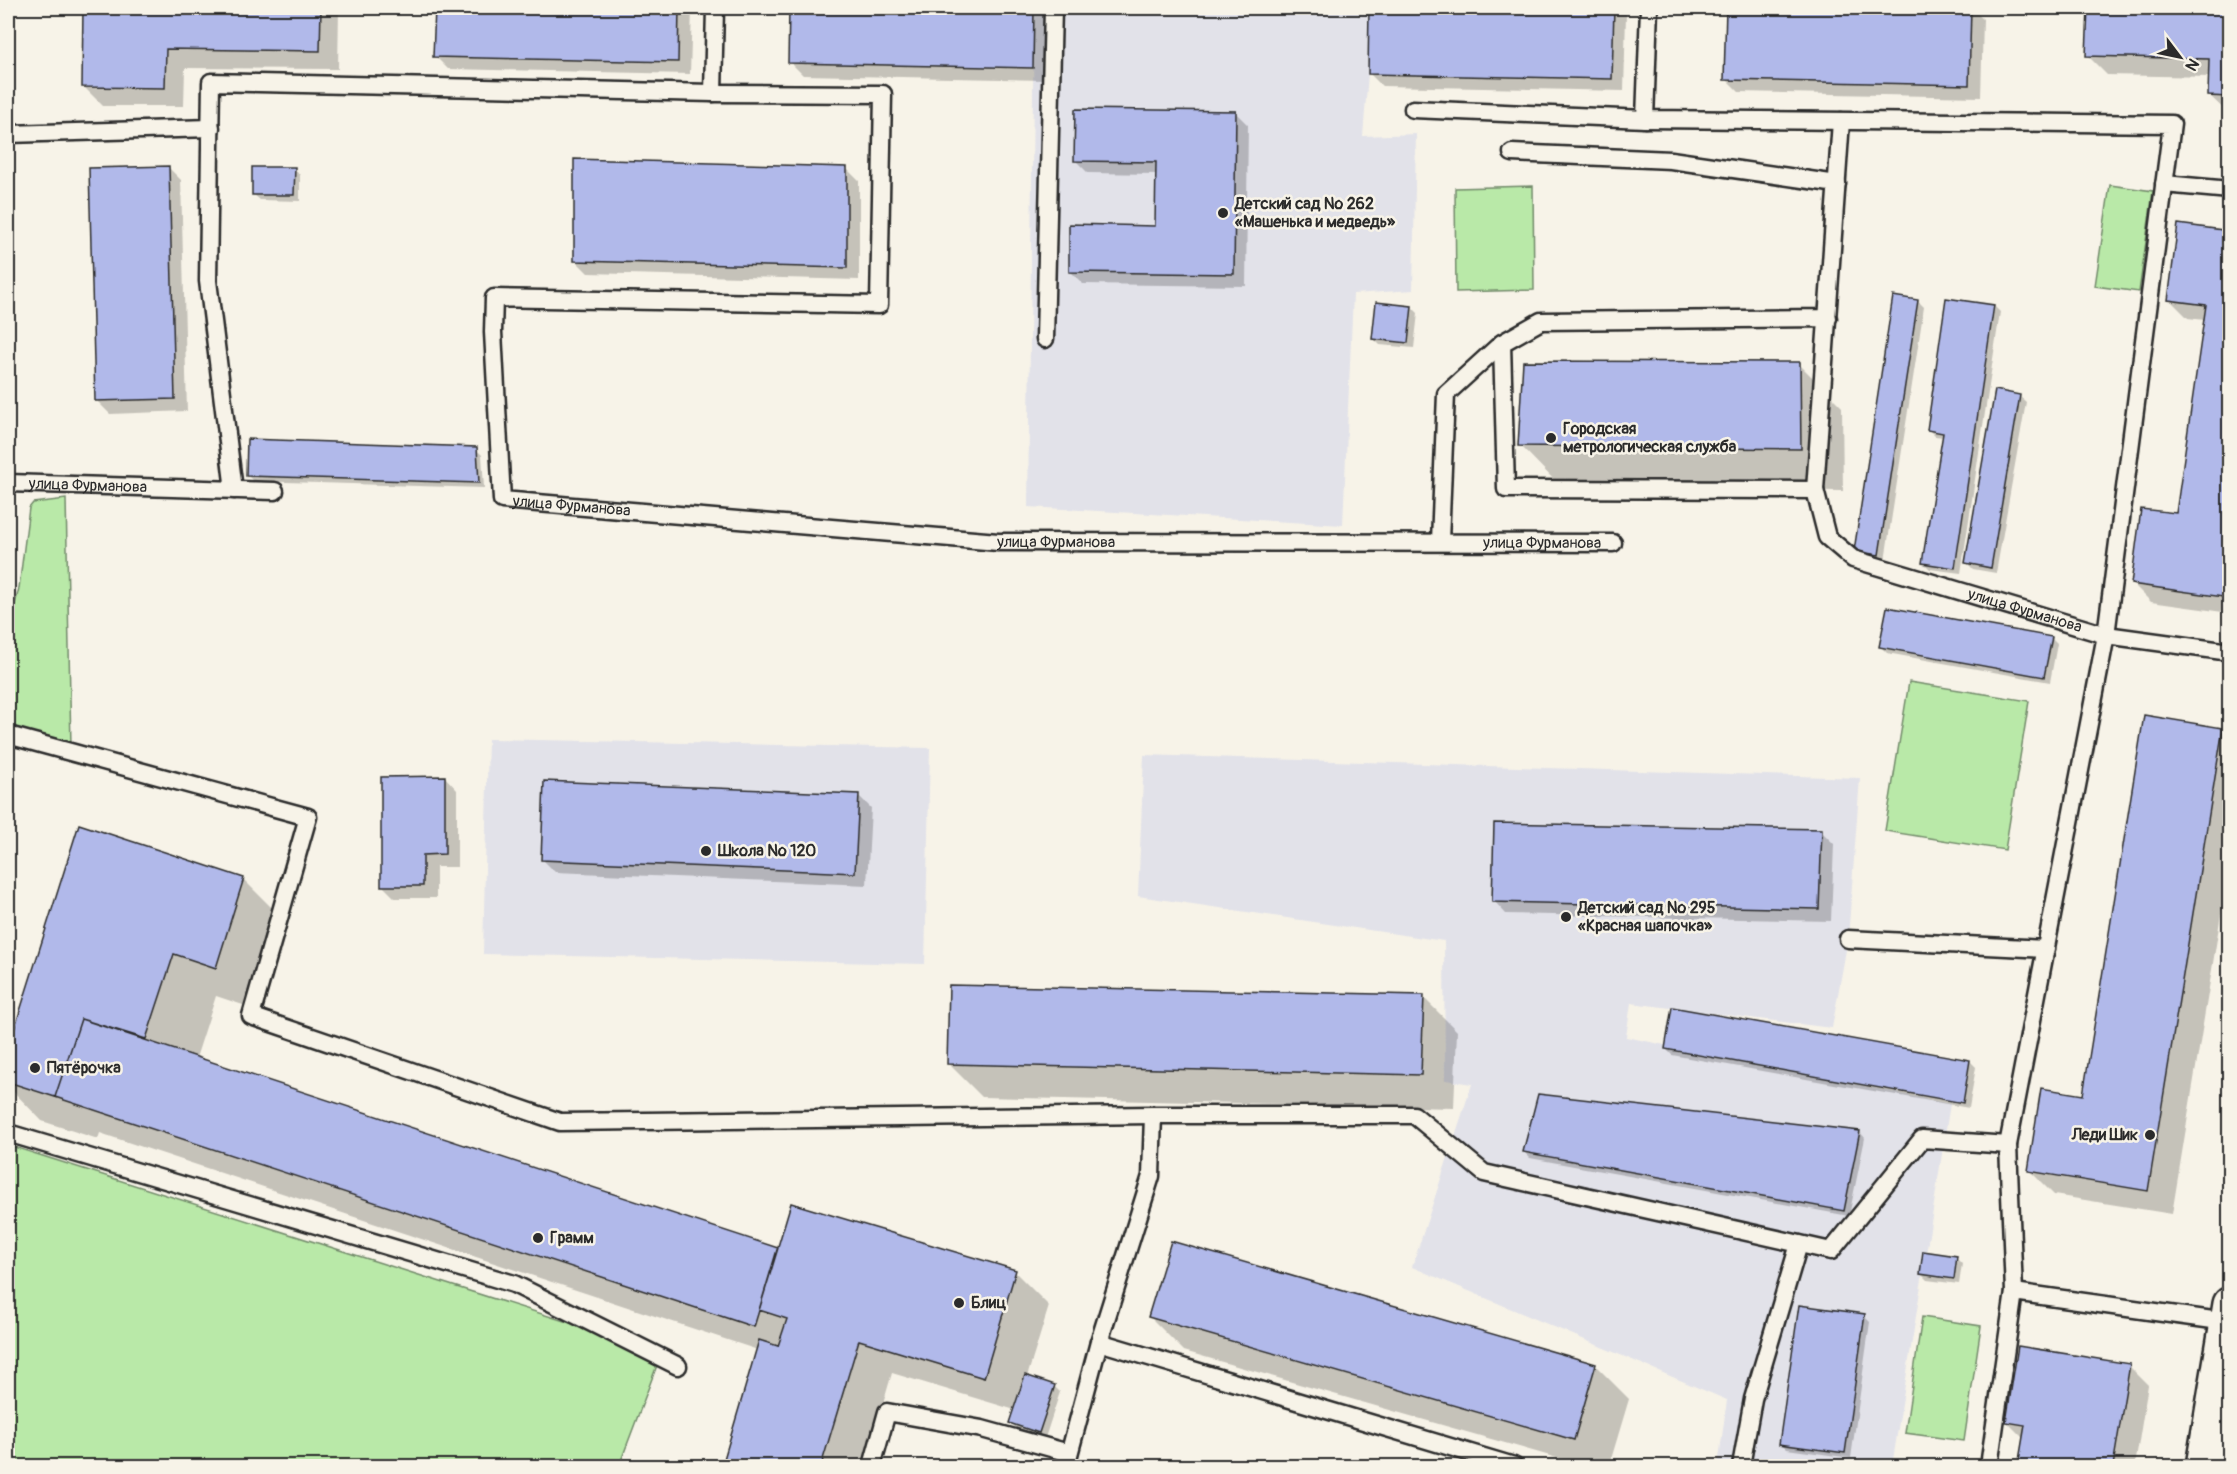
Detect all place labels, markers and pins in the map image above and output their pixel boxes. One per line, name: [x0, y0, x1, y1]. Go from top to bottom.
place label: Детский сад № 262 «Машенька и медведь»: [1234, 194, 1396, 232]
marker: Детский сад № 262 «Машенька и медведь»: [1216, 206, 1230, 220]
place label: Городская метрологическая служба: [1563, 419, 1737, 457]
marker: Городская метрологическая служба: [1544, 431, 1558, 445]
place label: Школа № 120: [717, 841, 816, 861]
marker: Школа № 120: [699, 844, 713, 858]
place label: Детский сад № 295 «Красная шапочка»: [1577, 898, 1716, 936]
marker: Детский сад № 295 «Красная шапочка»: [1559, 910, 1573, 924]
place label: Пятёрочка: [47, 1058, 121, 1078]
marker: Пятёрочка: [28, 1061, 42, 1075]
place label: Леди Шик: [2071, 1125, 2138, 1145]
marker: Леди Шик: [2143, 1128, 2157, 1142]
place label: Грамм: [550, 1228, 594, 1248]
marker: Грамм: [531, 1231, 545, 1245]
place label: Блиц: [971, 1293, 1006, 1313]
marker: Блиц: [952, 1296, 966, 1310]

